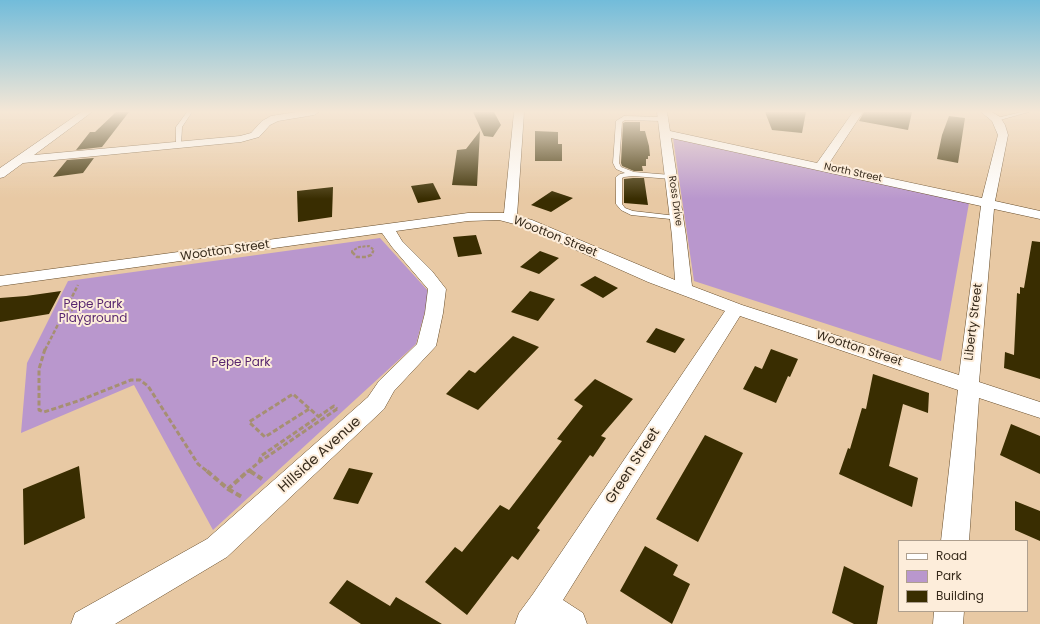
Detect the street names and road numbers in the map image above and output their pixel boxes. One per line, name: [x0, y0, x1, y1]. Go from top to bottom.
street label: North Street: [823, 161, 883, 185]
street label: Ross Drive: [666, 175, 684, 227]
street label: Wootton Street: [511, 214, 599, 260]
street label: Wootton Street: [180, 238, 270, 264]
street label: Liberty Street: [962, 283, 986, 361]
street label: Wootton Street: [814, 328, 904, 370]
street label: Hillside Avenue: [275, 414, 365, 496]
street label: Green Street: [602, 425, 664, 507]

